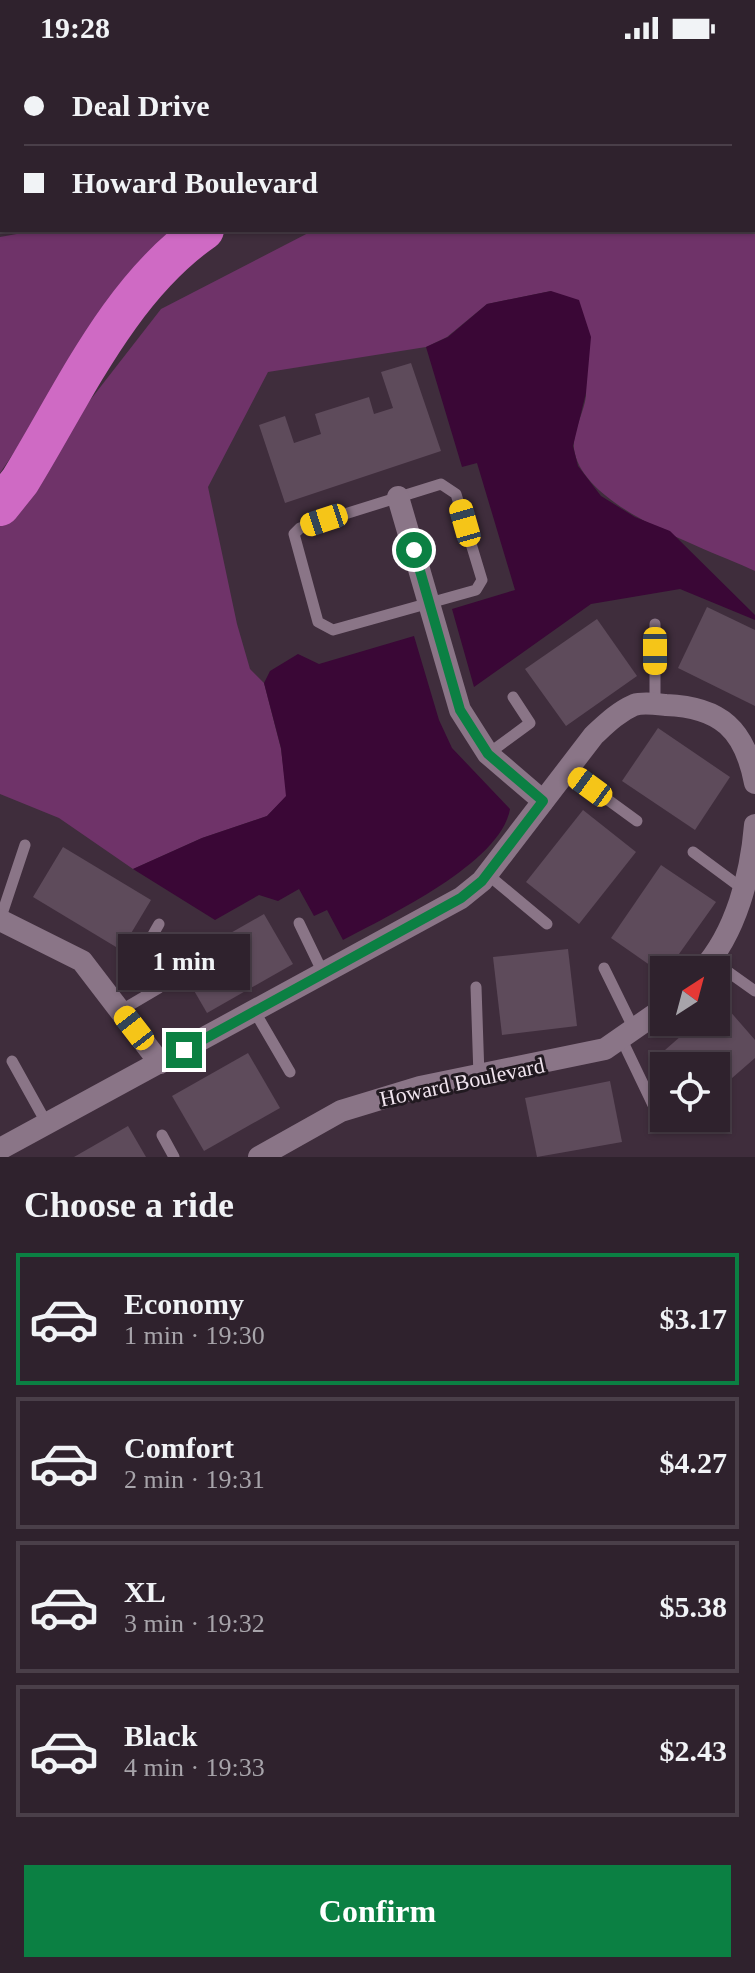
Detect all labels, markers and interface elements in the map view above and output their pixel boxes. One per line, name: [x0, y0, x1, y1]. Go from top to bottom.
text: 19:28: [40, 11, 110, 44]
text: Deal Drive: [72, 89, 209, 122]
text: Howard Boulevard: [72, 166, 318, 199]
car: [447, 497, 483, 549]
car: [297, 501, 351, 539]
route start: [396, 532, 432, 568]
car: [643, 627, 667, 675]
car: [564, 763, 616, 811]
callout: 1 min: [118, 934, 250, 990]
text: 1 min: [153, 947, 215, 976]
north arrow: [650, 956, 730, 1036]
map controls: [650, 956, 730, 1132]
car: [110, 1002, 158, 1054]
route end: [166, 1032, 202, 1068]
street label: Howard Boulevard: [377, 1052, 547, 1112]
button: locate: [650, 1052, 730, 1132]
text: Choose a ride: [24, 1185, 234, 1225]
icon: car: [28, 1283, 100, 1355]
text: Economy: [124, 1287, 244, 1320]
text: $3.17: [660, 1302, 727, 1335]
text: 1 min · 19:30: [124, 1321, 265, 1350]
icon: car: [28, 1427, 100, 1499]
text: Comfort: [124, 1431, 234, 1464]
text: $4.27: [660, 1446, 727, 1479]
text: 2 min · 19:31: [124, 1465, 265, 1494]
icon: car: [28, 1571, 100, 1643]
text: XL: [124, 1575, 166, 1608]
text: $5.38: [660, 1590, 727, 1623]
text: 3 min · 19:32: [124, 1609, 265, 1638]
icon: car: [28, 1715, 100, 1787]
text: Black: [124, 1719, 197, 1752]
text: $2.43: [660, 1734, 727, 1767]
text: 4 min · 19:33: [124, 1753, 265, 1782]
button: Confirm: [24, 1865, 731, 1957]

